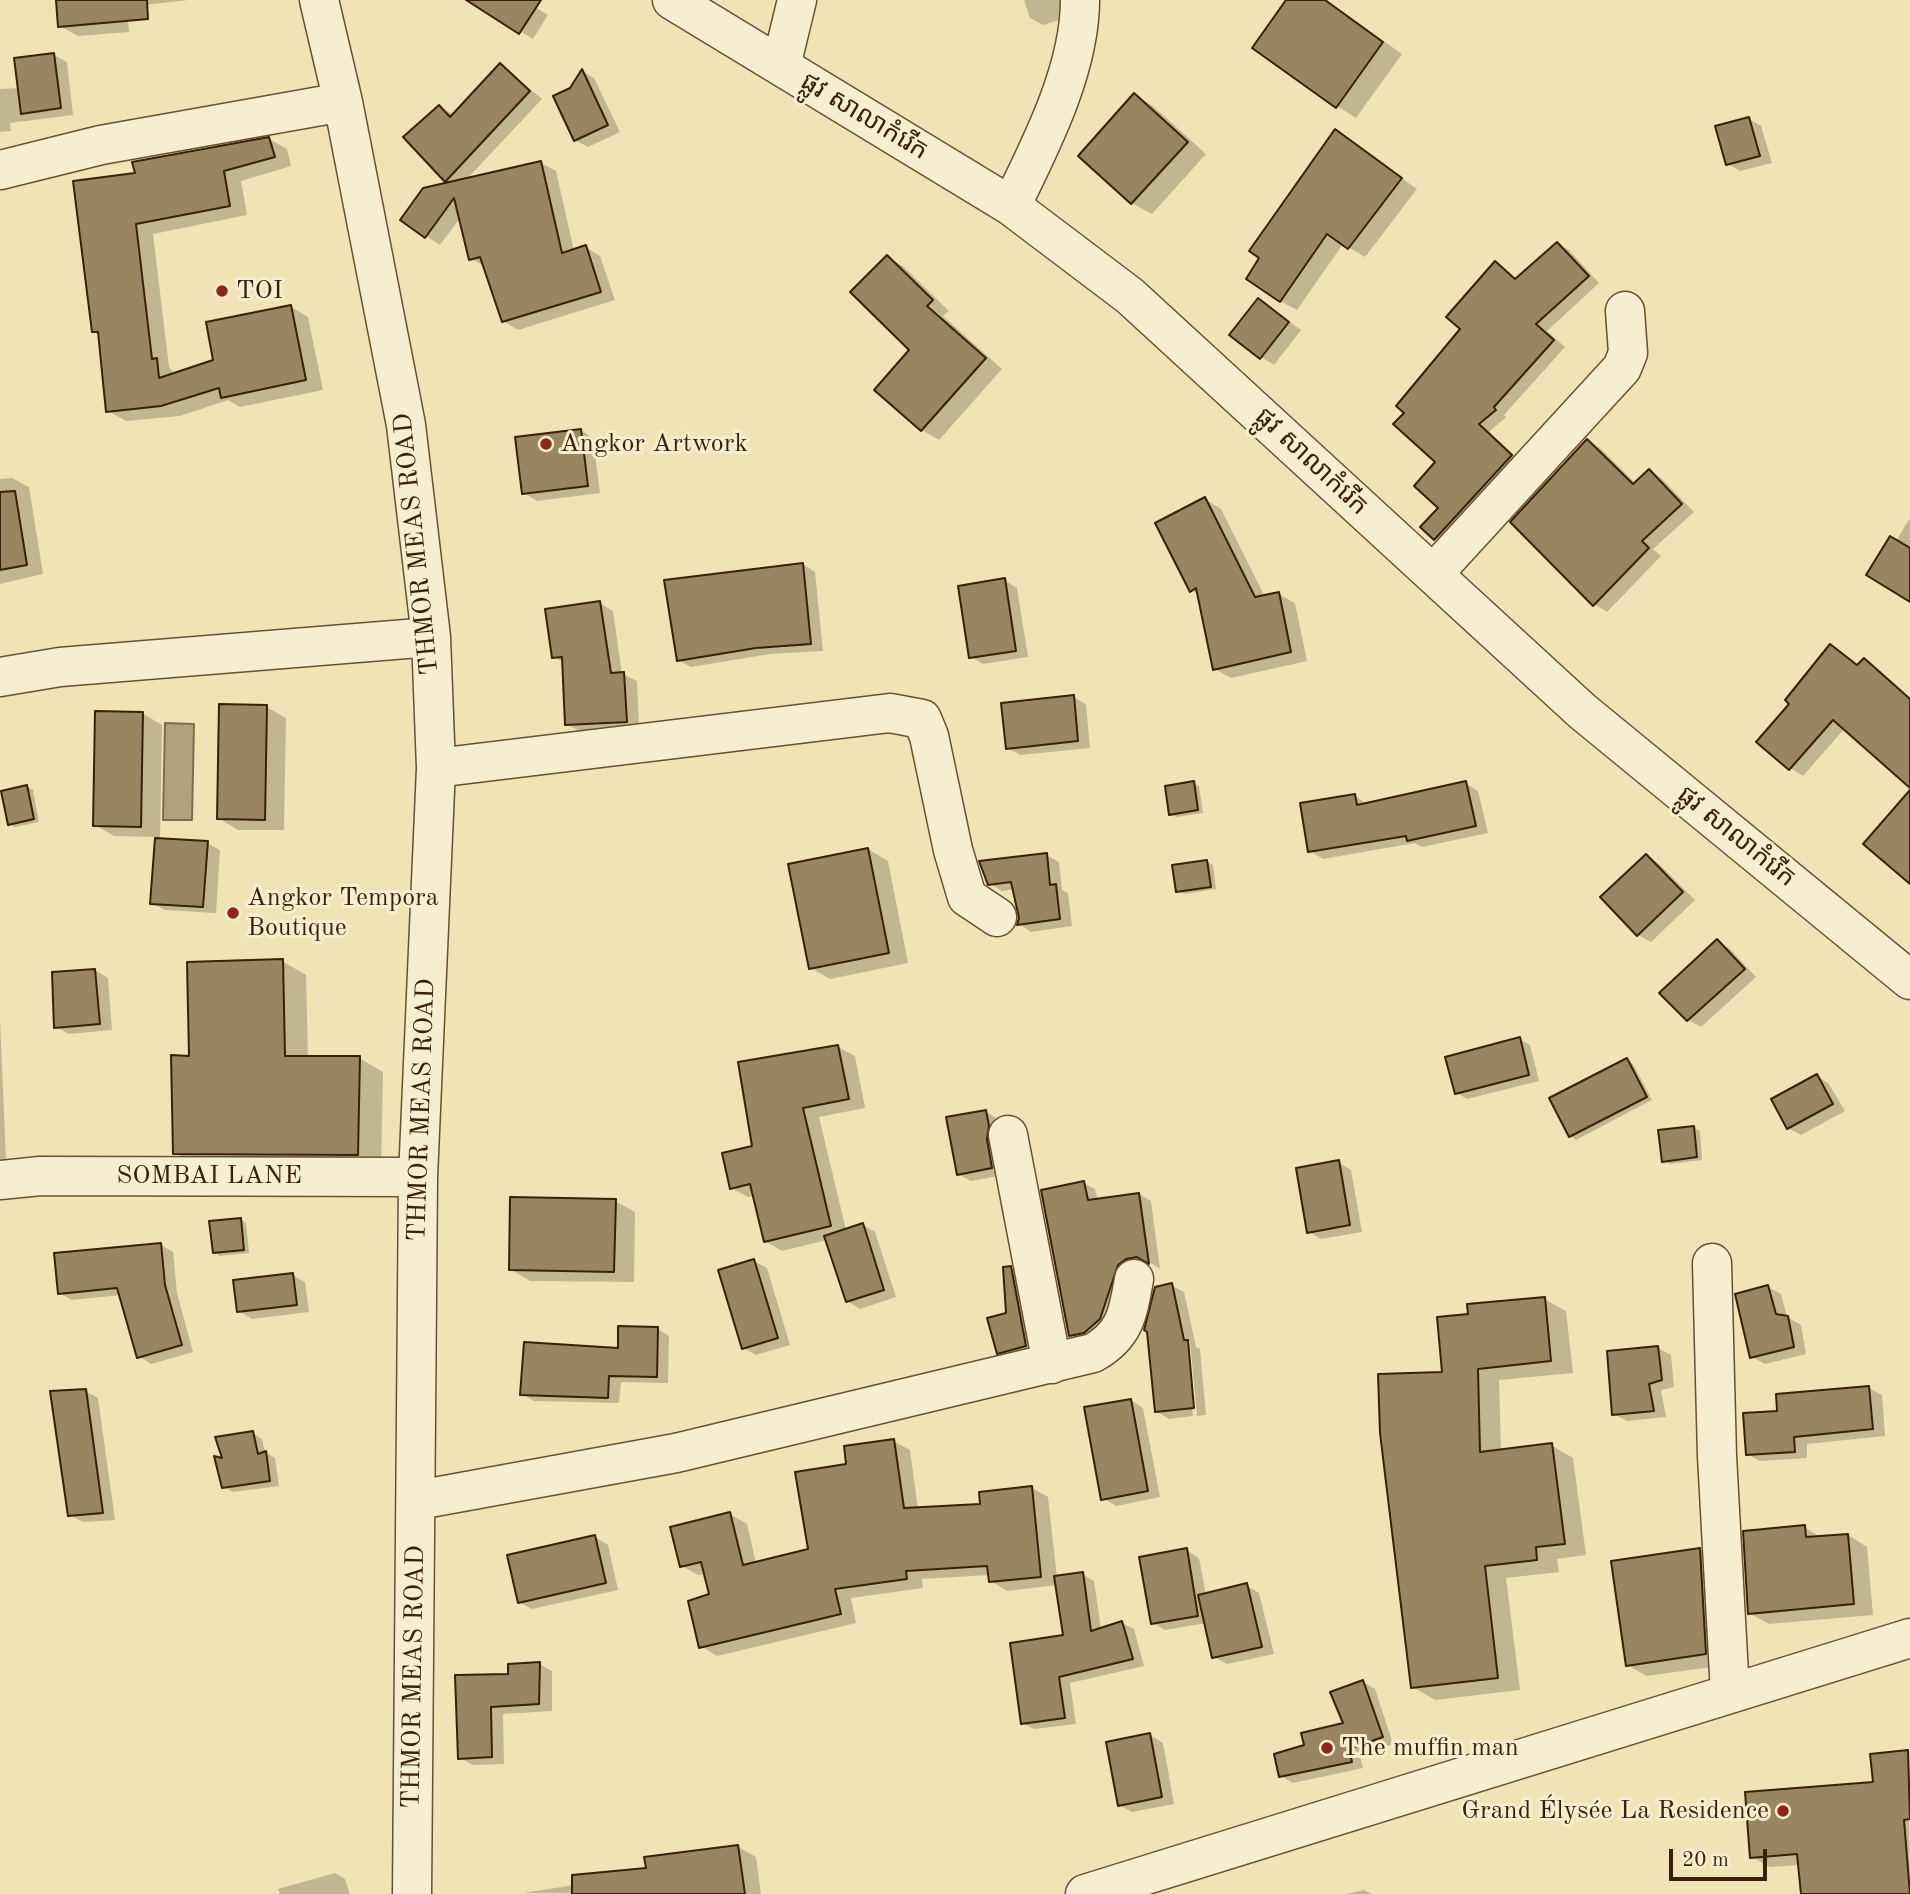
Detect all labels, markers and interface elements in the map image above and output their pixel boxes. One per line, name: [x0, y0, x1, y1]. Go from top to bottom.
street label: ផ្លូវ សាលាកំរើក: [794, 67, 934, 167]
place label: TOI: [236, 275, 283, 307]
marker: TOI: [214, 283, 230, 299]
street label: ផ្លូវ សាលាកំរើក: [1248, 402, 1374, 522]
street label: THMOR MEAS ROAD: [388, 411, 446, 677]
place label: Angkor Artwork: [560, 428, 748, 460]
marker: Angkor Artwork: [538, 436, 554, 452]
street label: ផ្លូវ សាលាកំរើក: [1670, 780, 1802, 894]
place label: Angkor Tempora Boutique: [247, 882, 439, 944]
marker: Angkor Tempora Boutique: [225, 905, 241, 921]
street label: THMOR MEAS ROAD: [402, 978, 442, 1242]
street label: SOMBAI LANE: [116, 1160, 302, 1192]
street label: THMOR MEAS ROAD: [396, 1545, 432, 1809]
place label: The muffin man: [1341, 1732, 1519, 1764]
marker: The muffin man: [1319, 1740, 1335, 1756]
place label: Grand Élysée La Residence: [1461, 1795, 1769, 1827]
marker: Grand Élysée La Residence: [1775, 1803, 1791, 1819]
scale bar: [1672, 1834, 1770, 1878]
text: 20 m: [1682, 1850, 1729, 1871]

